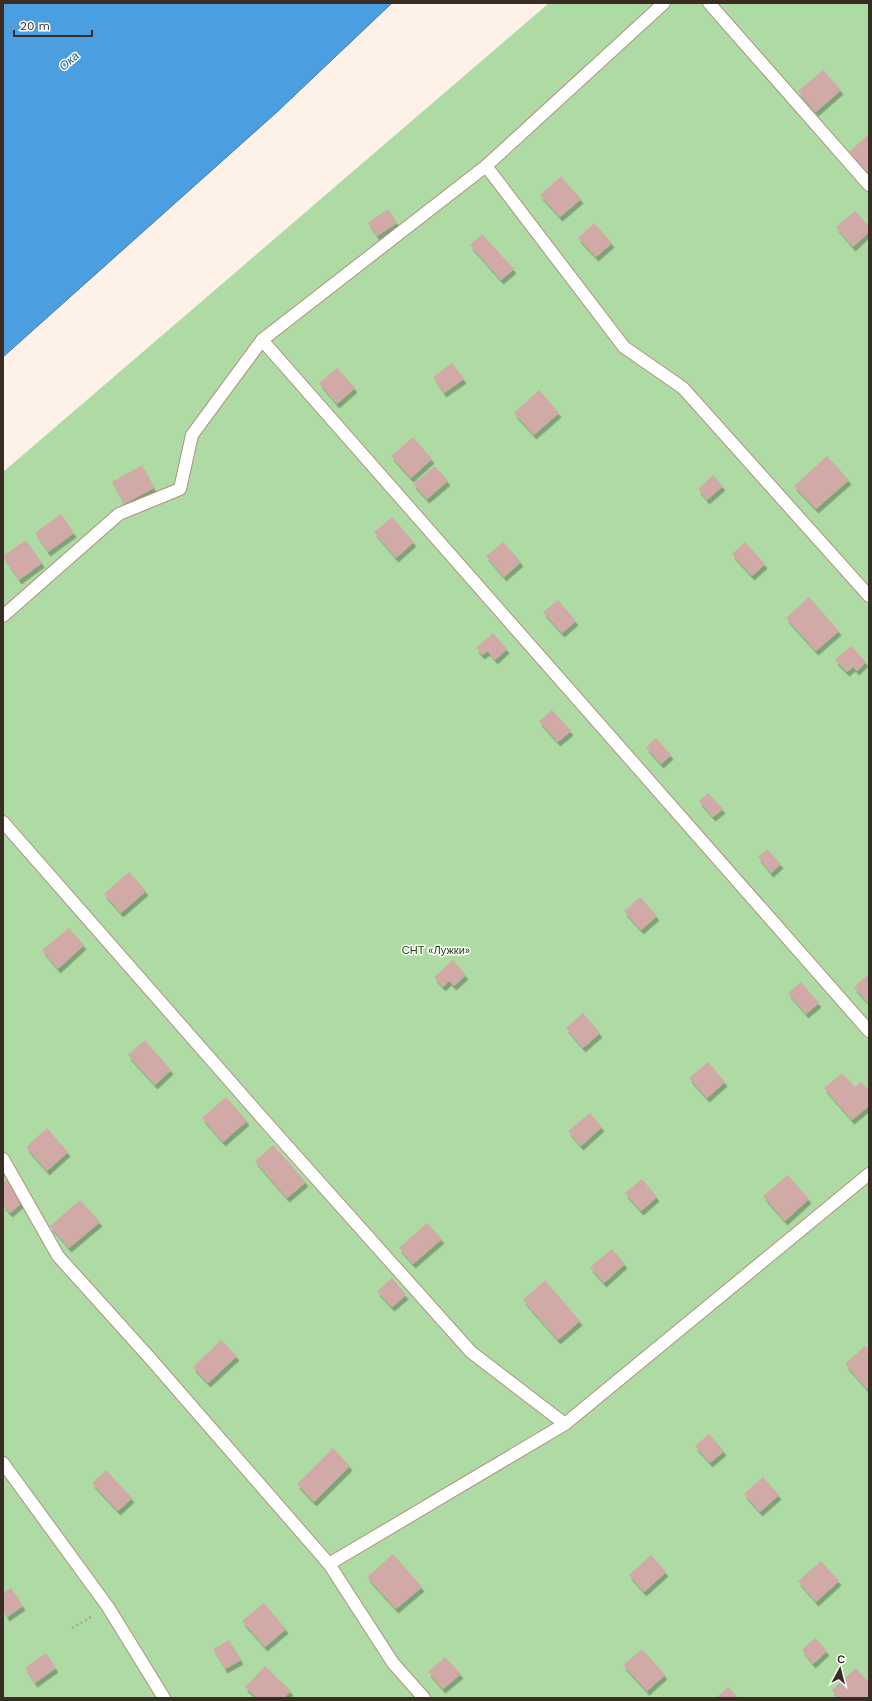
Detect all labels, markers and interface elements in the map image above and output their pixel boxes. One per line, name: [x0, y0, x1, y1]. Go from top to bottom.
scale bar: [14, 12, 92, 38]
text: 20 m: [20, 19, 50, 33]
water label: Ока: [56, 48, 82, 73]
park label: СНТ «Лужки»: [402, 944, 470, 957]
north arrow: [820, 1649, 860, 1689]
text: С: [836, 1653, 846, 1667]

